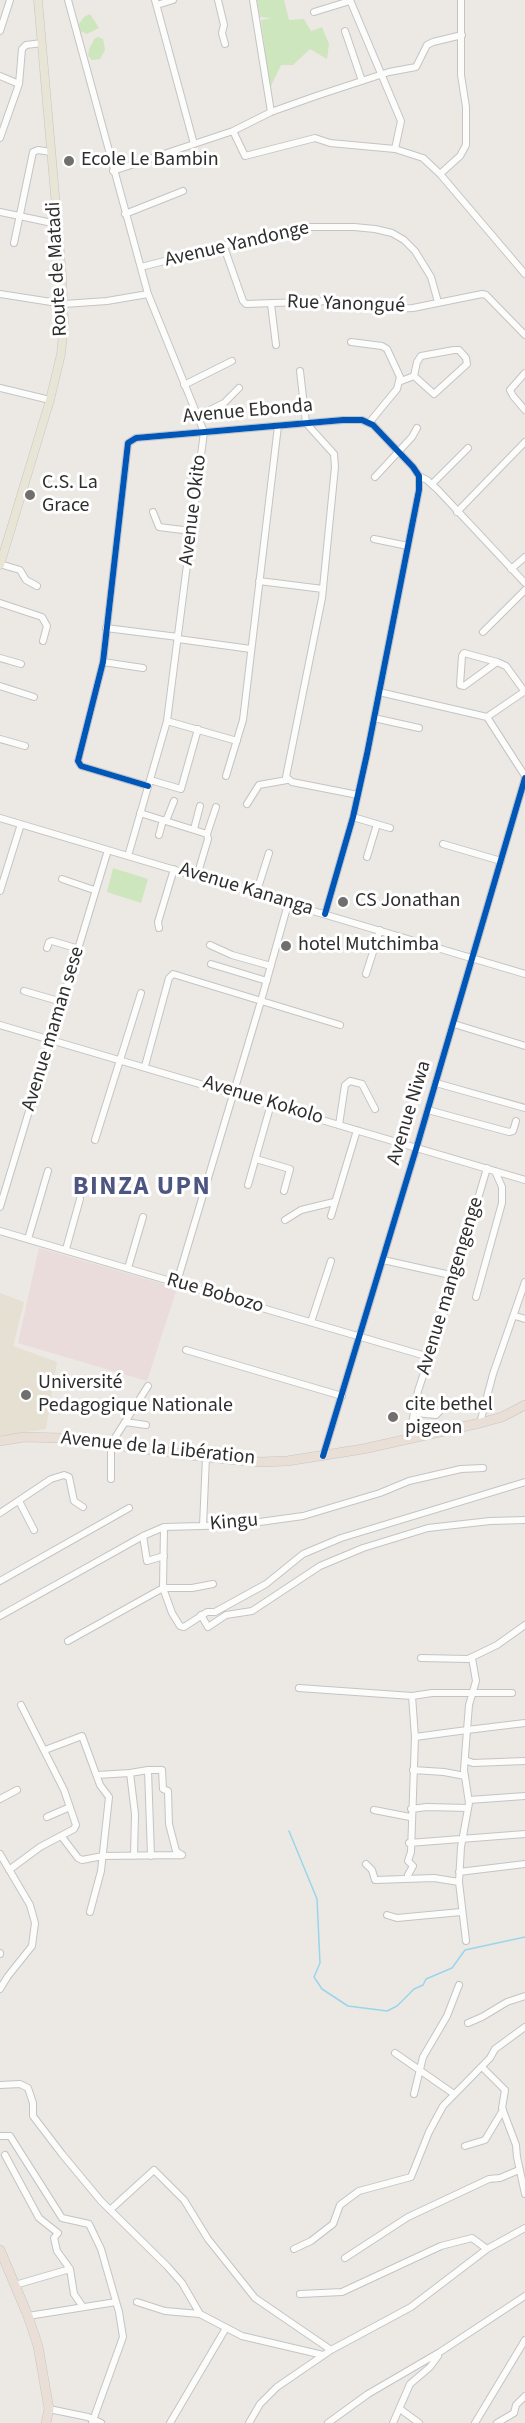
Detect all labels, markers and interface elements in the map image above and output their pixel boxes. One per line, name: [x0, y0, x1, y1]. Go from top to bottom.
place label: Ecole Le Bambin: [81, 149, 219, 173]
marker: Ecole Le Bambin: [62, 154, 76, 168]
street label: Route de Matadi: [42, 201, 74, 337]
street label: Avenue Yandonge: [162, 217, 312, 273]
street label: Rue Yanongué: [287, 291, 405, 319]
street label: Avenue Ebonda: [182, 394, 314, 430]
street label: Avenue Okito: [175, 453, 213, 567]
place label: C.S. La Grace: [42, 472, 98, 519]
marker: C.S. La Grace: [23, 488, 37, 502]
street label: Avenue Kananga: [176, 858, 316, 922]
place label: CS Jonathan: [355, 890, 460, 914]
marker: CS Jonathan: [336, 895, 350, 909]
place label: hotel Mutchimba: [298, 934, 439, 958]
marker: hotel Mutchimba: [279, 939, 293, 953]
street label: Avenue maman sese: [18, 944, 90, 1114]
street label: Avenue Niwa: [383, 1058, 437, 1168]
street label: Avenue Kokolo: [200, 1071, 326, 1131]
district label: BINZA UPN: [73, 1172, 211, 1204]
street label: Avenue mangengenge: [413, 1194, 489, 1378]
street label: Rue Bobozo: [164, 1269, 266, 1319]
place label: Université Pedagogique Nationale: [38, 1372, 233, 1419]
marker: Université Pedagogique Nationale: [19, 1388, 33, 1402]
place label: cite bethel pigeon: [405, 1394, 493, 1441]
marker: cite bethel pigeon: [386, 1410, 400, 1424]
street label: Avenue de la Libération: [60, 1427, 256, 1471]
street label: Kingu: [209, 1509, 259, 1537]

